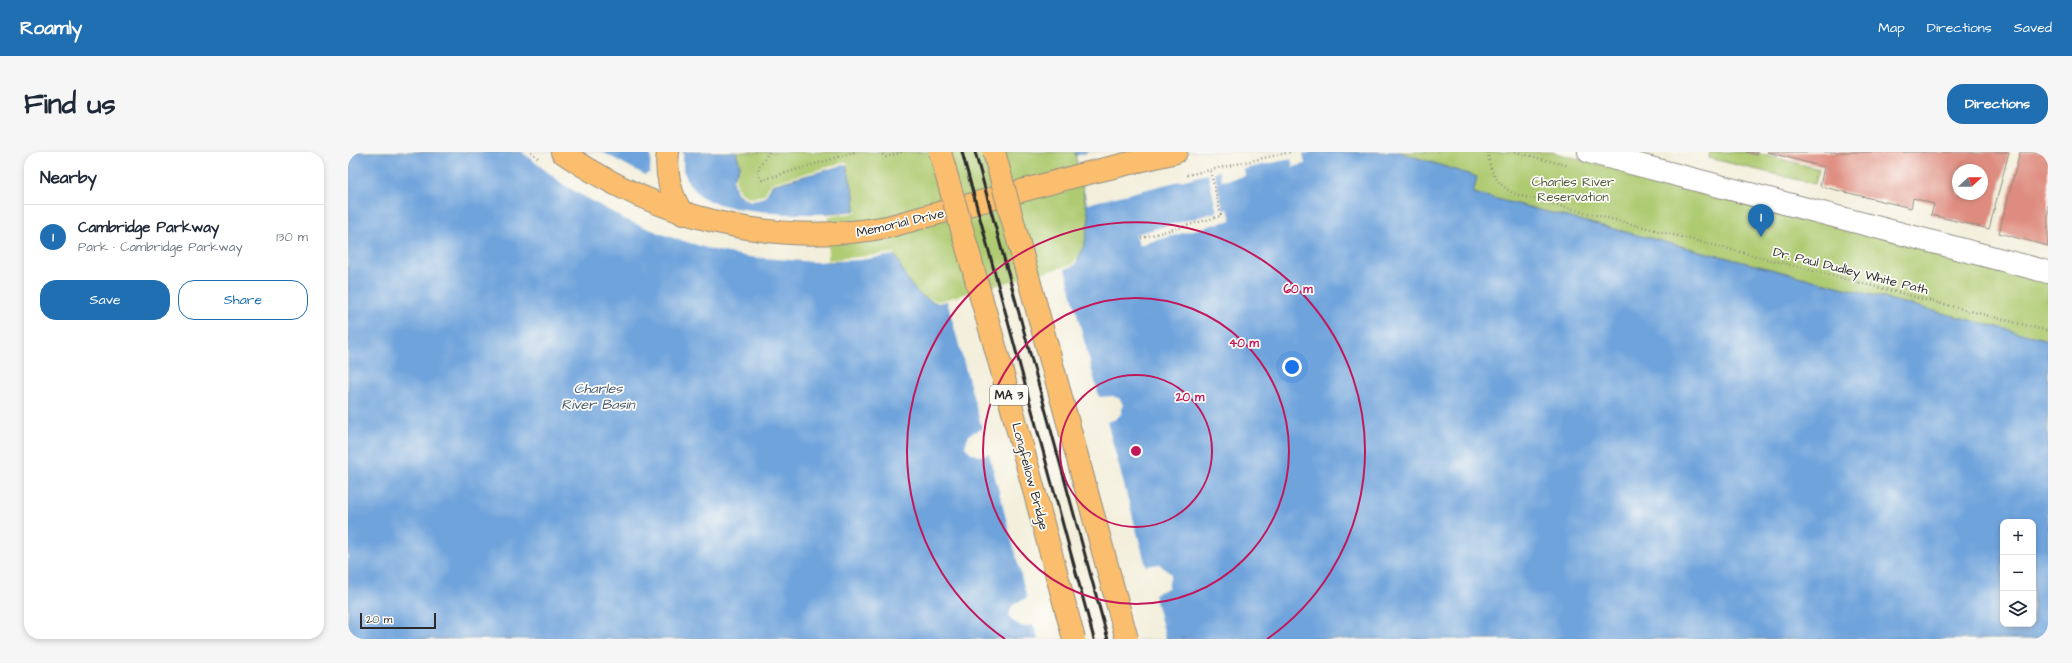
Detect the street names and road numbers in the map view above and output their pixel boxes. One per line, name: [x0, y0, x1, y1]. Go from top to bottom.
street label: Memorial Drive: [855, 204, 946, 242]
street label: Dr. Paul Dudley White Path: [1771, 243, 1931, 300]
road number: MA 3: [990, 385, 1028, 405]
street label: Longfellow Bridge: [1006, 421, 1053, 532]

